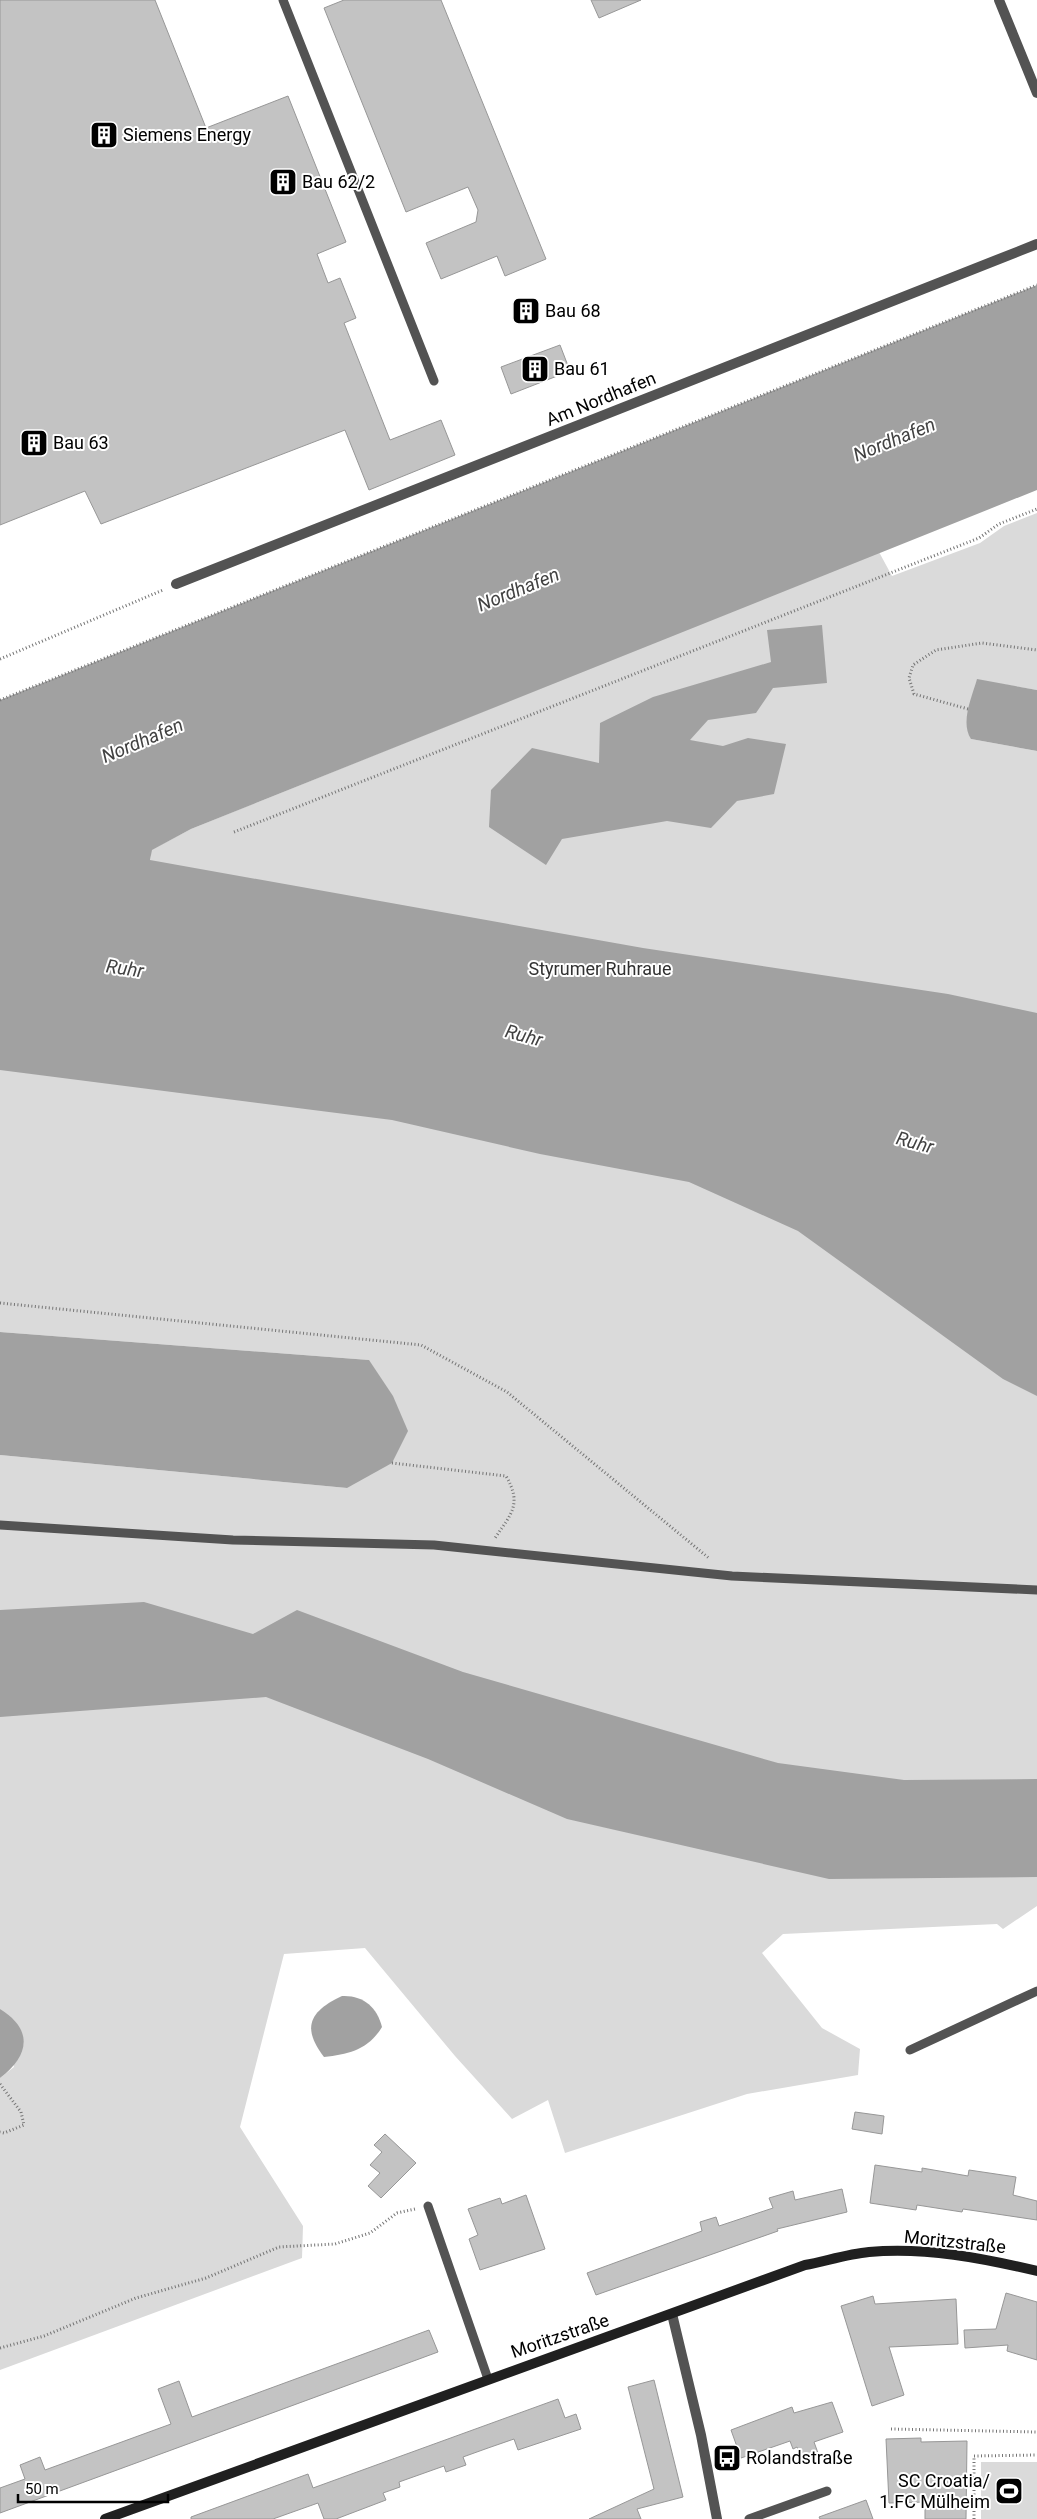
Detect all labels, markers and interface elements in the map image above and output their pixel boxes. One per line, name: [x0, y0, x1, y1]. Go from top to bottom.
building icon: Siemens Energy: [89, 120, 119, 150]
place label: Siemens Energy: [123, 124, 251, 145]
building icon: Bau 62/2: [268, 167, 298, 197]
place label: Bau 62/2: [302, 171, 375, 192]
building icon: Bau 68: [511, 296, 541, 326]
place label: Bau 68: [545, 300, 601, 321]
building icon: Bau 61: [520, 354, 550, 384]
place label: Bau 61: [554, 358, 610, 379]
street label: Am Nordhafen: [543, 367, 659, 430]
water label: Nordhafen: [850, 413, 939, 466]
building icon: Bau 63: [19, 428, 49, 458]
place label: Bau 63: [53, 432, 109, 453]
water label: Nordhafen: [474, 563, 563, 616]
water label: Nordhafen: [98, 713, 186, 768]
water label: Ruhr: [105, 954, 146, 983]
park label: Styrumer Ruhraue: [529, 958, 671, 979]
water label: Ruhr: [503, 1019, 546, 1052]
water label: Ruhr: [894, 1126, 937, 1159]
street label: Moritzstraße: [903, 2226, 1007, 2257]
street label: Moritzstraße: [508, 2309, 612, 2362]
bus stop icon: Rolandstraße: [712, 2443, 742, 2473]
place label: Rolandstraße: [746, 2447, 853, 2468]
place label: SC Croatia/ 1.FC Mülheim: [879, 2470, 990, 2512]
scale bar: [18, 2472, 168, 2504]
sports icon: SC Croatia/ 1.FC Mülheim: [994, 2476, 1024, 2506]
text: 50 m: [25, 2480, 59, 2498]

